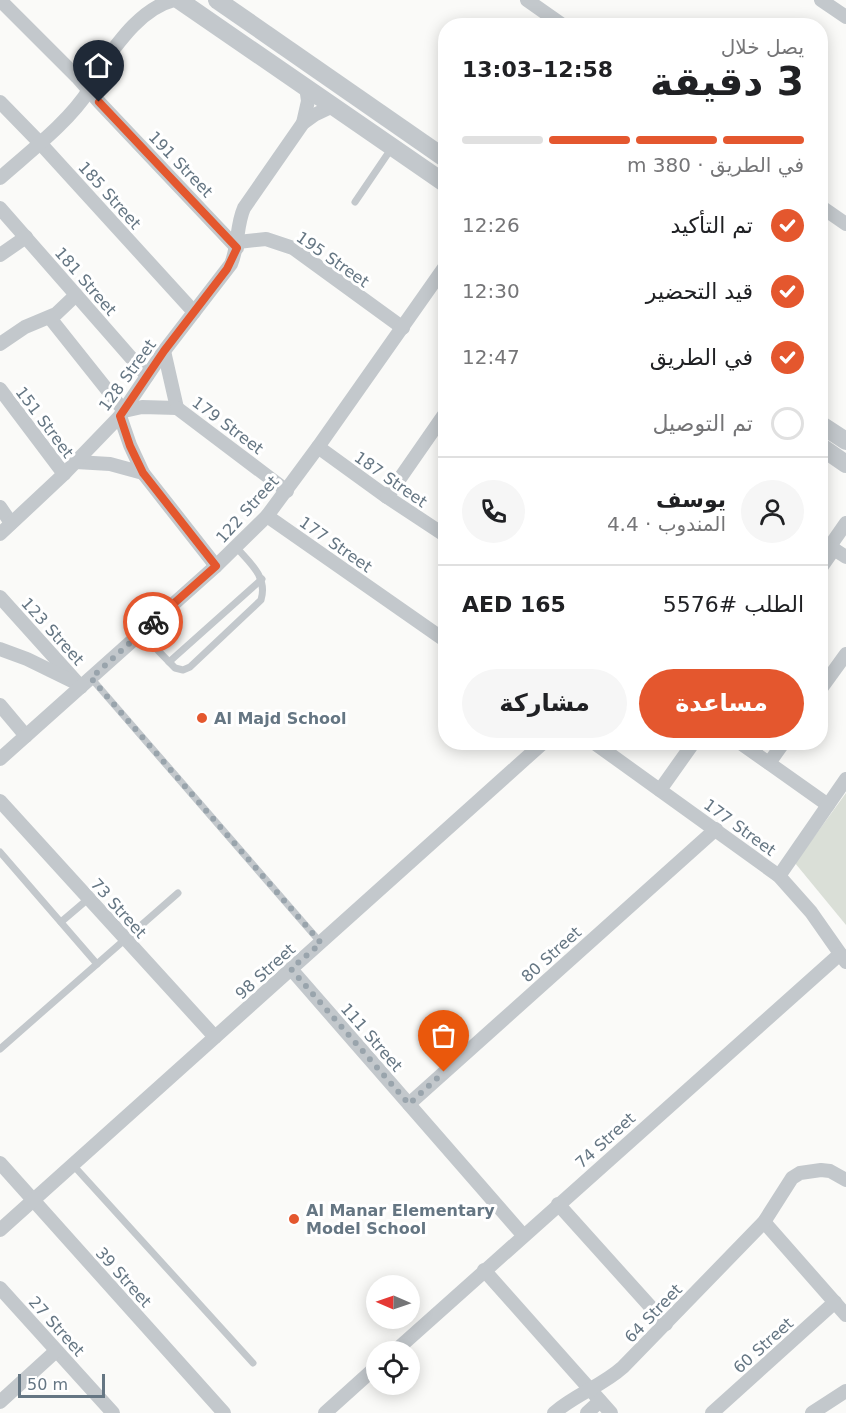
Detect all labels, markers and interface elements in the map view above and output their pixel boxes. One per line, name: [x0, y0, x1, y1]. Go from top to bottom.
text: يصل خلال: [721, 35, 804, 59]
pin: [73, 40, 124, 102]
icon: home: [82, 49, 115, 82]
text: 12:58–13:03: [462, 57, 613, 82]
text: 3 دقيقة: [650, 59, 804, 104]
street label: 191 Street: [145, 127, 217, 201]
text: في الطريق · 380 m: [627, 153, 804, 177]
street label: 185 Street: [74, 158, 145, 233]
icon: check: [771, 209, 804, 242]
text: 12:26: [462, 213, 520, 237]
text: تم التأكيد: [670, 213, 753, 238]
street label: 195 Street: [293, 227, 373, 291]
street label: 181 Street: [51, 243, 120, 319]
icon: check: [771, 275, 804, 308]
text: 12:30: [462, 279, 520, 303]
text: قيد التحضير: [646, 279, 753, 304]
street label: 128 Street: [95, 336, 160, 415]
icon: check: [771, 341, 804, 374]
text: 12:47: [462, 345, 520, 369]
text: في الطريق: [650, 345, 753, 370]
street label: 151 Street: [12, 383, 78, 462]
street label: 179 Street: [188, 392, 267, 458]
text: تم التوصيل: [652, 411, 753, 436]
street label: 187 Street: [351, 447, 431, 511]
street label: 122 Street: [212, 472, 283, 547]
button: phone: [462, 480, 525, 543]
button: person: [741, 480, 804, 543]
text: يوسف: [656, 487, 726, 512]
street label: 177 Street: [296, 512, 376, 576]
text: المندوب · 4.4: [607, 512, 726, 536]
courier: [123, 592, 183, 652]
text: AED 165: [462, 592, 566, 617]
text: الطلب #5576: [663, 592, 804, 617]
street label: 123 Street: [17, 594, 88, 669]
icon: bike: [137, 606, 170, 639]
button: مشاركة: [462, 669, 627, 738]
button: مساعدة: [639, 669, 804, 738]
place label: Al Majd School: [214, 709, 347, 728]
marker: Al Majd School: [195, 711, 209, 725]
street label: 177 Street: [700, 795, 779, 860]
street label: 73 Street: [87, 874, 150, 942]
street label: 80 Street: [517, 923, 585, 986]
street label: 98 Street: [231, 940, 299, 1003]
street label: 111 Street: [337, 999, 406, 1075]
pin: [418, 1010, 469, 1072]
icon: bag: [427, 1019, 460, 1052]
street label: 74 Street: [571, 1109, 639, 1172]
place label: Al Manar Elementary Model School: [306, 1201, 495, 1238]
marker: Al Manar Elementary Model School: [287, 1212, 301, 1226]
street label: 39 Street: [92, 1243, 155, 1311]
north arrow: [366, 1275, 420, 1329]
map controls: [366, 1275, 420, 1395]
street label: 64 Street: [621, 1280, 686, 1347]
street label: 27 Street: [25, 1292, 88, 1360]
street label: 60 Street: [729, 1314, 797, 1377]
button: locate: [366, 1341, 420, 1395]
scale bar: [18, 1371, 105, 1398]
text: 50 m: [27, 1375, 68, 1394]

